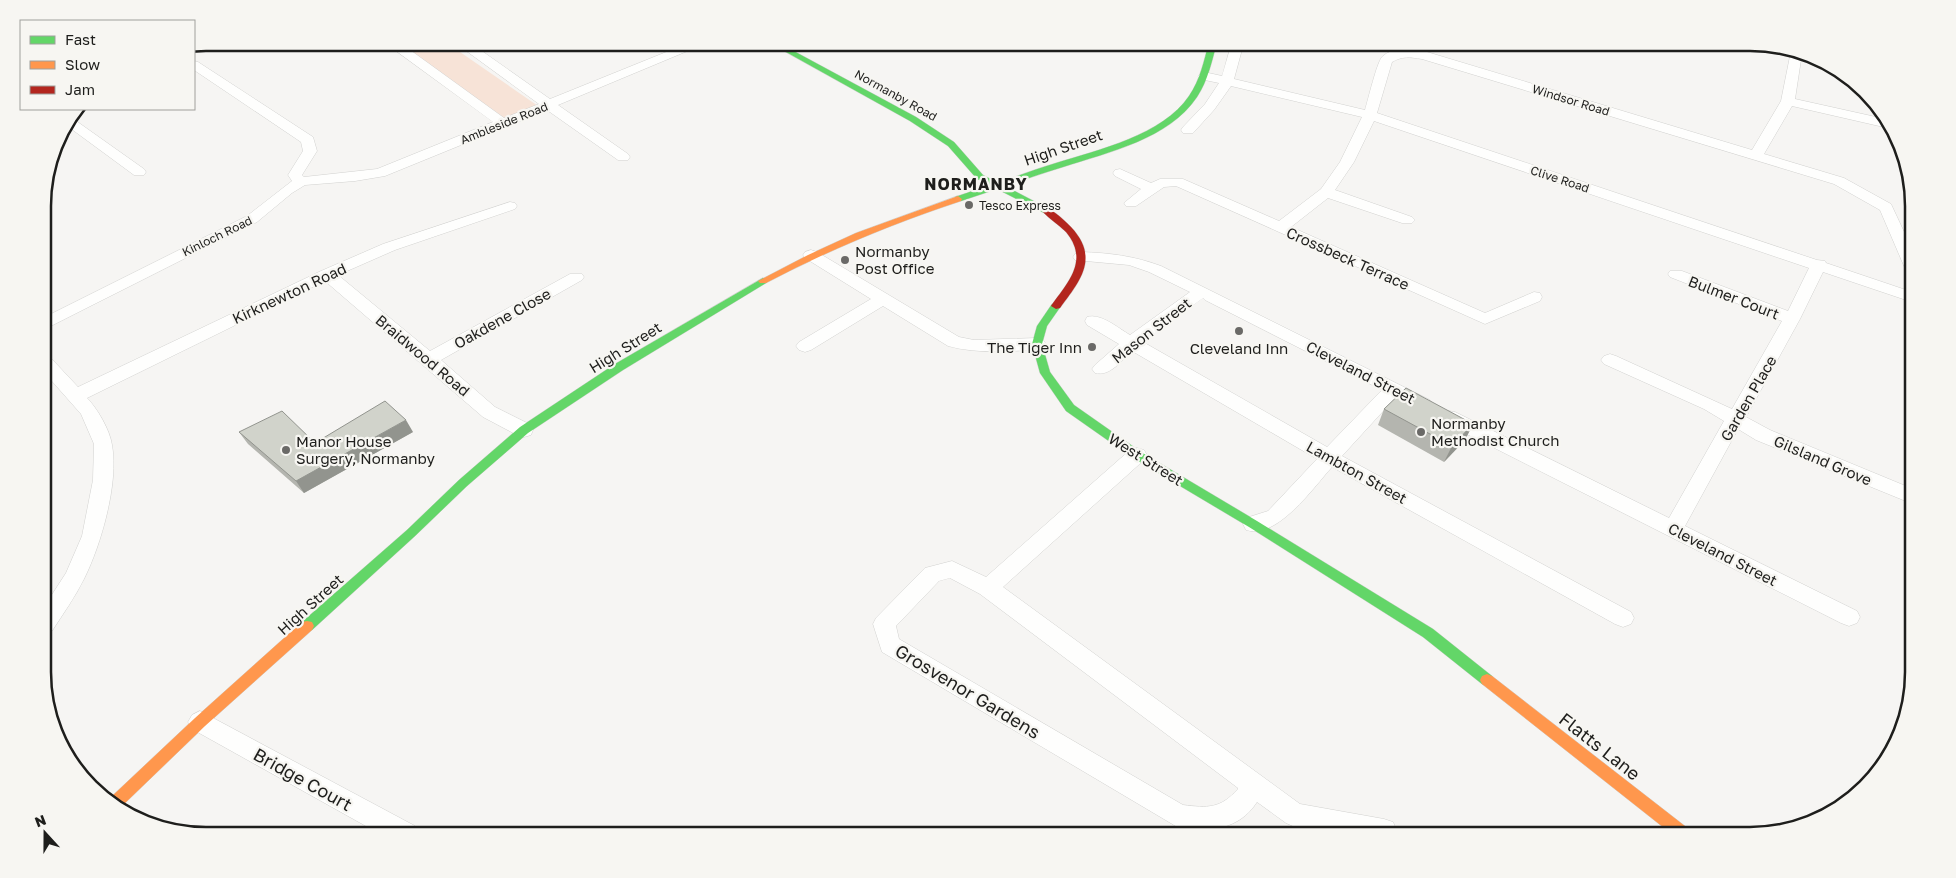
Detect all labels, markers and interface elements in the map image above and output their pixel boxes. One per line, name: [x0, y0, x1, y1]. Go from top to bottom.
legend: [20, 20, 195, 110]
text: Fast: [65, 30, 96, 48]
text: Slow: [65, 55, 100, 73]
street label: Normanby Road: [852, 66, 940, 124]
text: Jam: [65, 80, 95, 98]
street label: Windsor Road: [1530, 81, 1612, 119]
street label: Ambleside Road: [458, 99, 550, 147]
street label: High Street: [1021, 125, 1105, 169]
street label: Clive Road: [1529, 162, 1591, 196]
district label: NORMANBY: [924, 174, 1028, 194]
place label: Tesco Express: [979, 198, 1061, 213]
marker: Tesco Express: [963, 199, 975, 211]
street label: Kinloch Road: [180, 213, 254, 259]
street label: Crossbeck Terrace: [1284, 223, 1413, 293]
place label: Normanby Post Office: [855, 242, 935, 277]
marker: Normanby Post Office: [839, 254, 851, 266]
street label: Kirknewton Road: [229, 259, 349, 327]
street label: Bulmer Court: [1686, 271, 1782, 323]
street label: Oakdene Close: [450, 284, 554, 352]
street label: Mason Street: [1108, 293, 1194, 367]
street label: Braidwood Road: [372, 310, 474, 400]
street label: High Street: [585, 318, 665, 376]
marker: Cleveland Inn: [1233, 325, 1245, 337]
street label: Cleveland Street: [1303, 337, 1419, 407]
place label: The Tiger Inn: [987, 338, 1082, 356]
place label: Cleveland Inn: [1190, 339, 1288, 357]
marker: The Tiger Inn: [1086, 341, 1098, 353]
street label: Garden Place: [1716, 352, 1780, 444]
place label: Normanby Methodist Church: [1431, 414, 1559, 449]
marker: Normanby Methodist Church: [1415, 426, 1427, 438]
street label: West Street: [1105, 429, 1187, 489]
street label: Gilsland Grove: [1771, 431, 1875, 489]
place label: Manor House Surgery, Normanby: [296, 432, 436, 467]
street label: Lambton Street: [1304, 437, 1410, 507]
marker: Manor House Surgery, Normanby: [280, 444, 292, 456]
street label: Cleveland Street: [1665, 519, 1781, 589]
street label: High Street: [273, 570, 347, 638]
street label: Grosvenor Gardens: [892, 639, 1044, 743]
street label: Flatts Lane: [1555, 708, 1645, 784]
street label: Bridge Court: [250, 743, 356, 815]
north arrow: [20, 808, 70, 858]
text: N: [32, 811, 48, 830]

